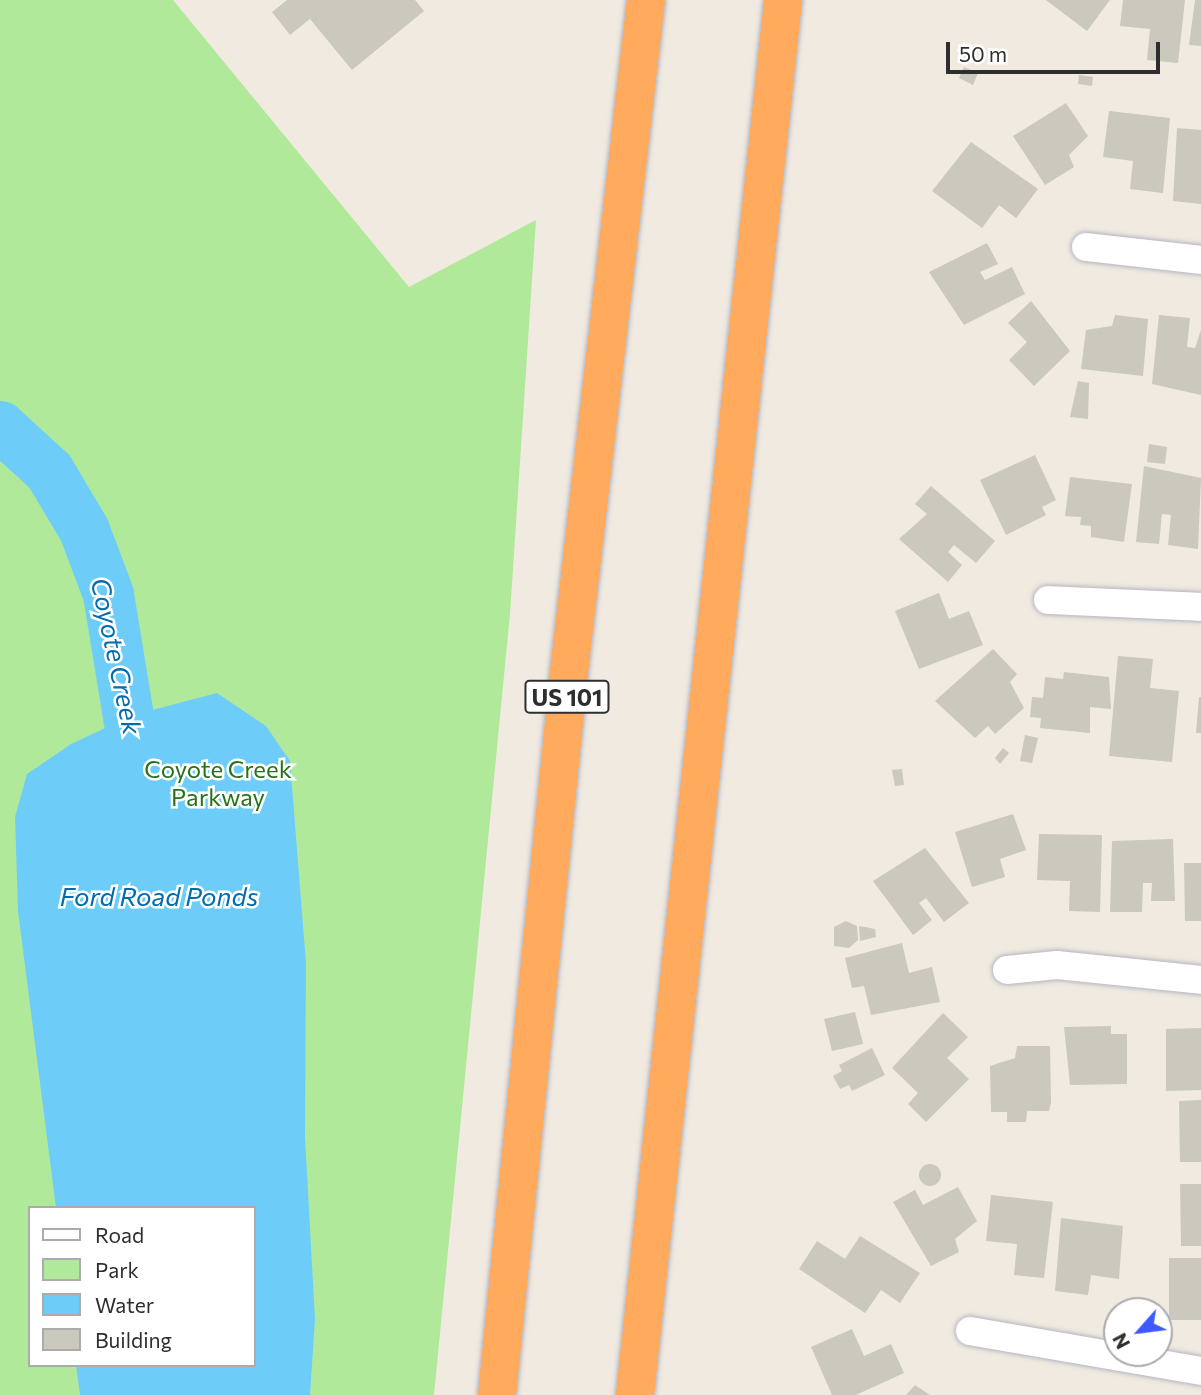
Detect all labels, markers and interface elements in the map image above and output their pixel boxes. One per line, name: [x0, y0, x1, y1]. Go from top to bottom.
scale bar: [949, 28, 1162, 72]
text: 50 m: [959, 41, 1007, 66]
water label: Coyote Creek: [85, 575, 149, 737]
road number: US 101: [523, 678, 611, 716]
park label: Coyote Creek Parkway: [144, 755, 292, 811]
water label: Ford Road Ponds: [60, 880, 258, 912]
legend: [28, 1206, 256, 1367]
text: Road: [95, 1222, 144, 1247]
text: Park: [95, 1257, 139, 1282]
text: Water: [95, 1292, 154, 1317]
north arrow: [1103, 1297, 1173, 1367]
text: Building: [95, 1327, 172, 1352]
text: N: [1107, 1329, 1134, 1353]

